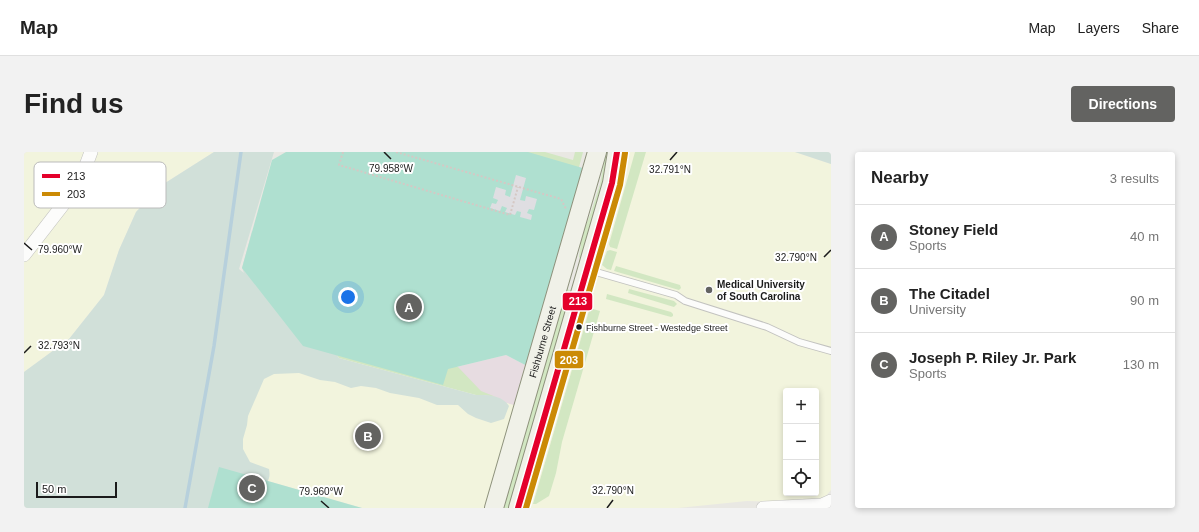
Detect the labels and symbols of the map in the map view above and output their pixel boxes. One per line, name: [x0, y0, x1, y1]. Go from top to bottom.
legend: [34, 162, 166, 208]
text: 79.958°W: [369, 163, 414, 174]
text: 32.791°N: [649, 164, 691, 175]
text: 213: [67, 170, 85, 182]
text: 203: [67, 188, 85, 200]
text: 79.960°W: [38, 244, 83, 255]
text: 32.790°N: [775, 252, 817, 263]
place label: Medical University of South Carolina: [717, 279, 805, 302]
marker: Medical University of South Carolina: [704, 285, 714, 295]
your location: [338, 287, 358, 307]
pin: A: [396, 292, 422, 322]
line badge: 213: [562, 292, 593, 311]
text: 213: [569, 295, 587, 307]
street label: Fishburne Street: [527, 305, 558, 379]
marker: Fishburne Street - Westedge Street: [574, 322, 584, 332]
place label: Fishburne Street - Westedge Street: [586, 323, 728, 333]
text: 32.793°N: [38, 340, 80, 351]
line badge: 203: [554, 350, 584, 369]
text: 203: [560, 354, 578, 366]
pin: B: [355, 421, 381, 451]
pin: C: [239, 473, 265, 503]
scale bar: [36, 480, 117, 499]
text: 32.790°N: [592, 485, 634, 496]
text: 79.960°W: [299, 486, 344, 497]

